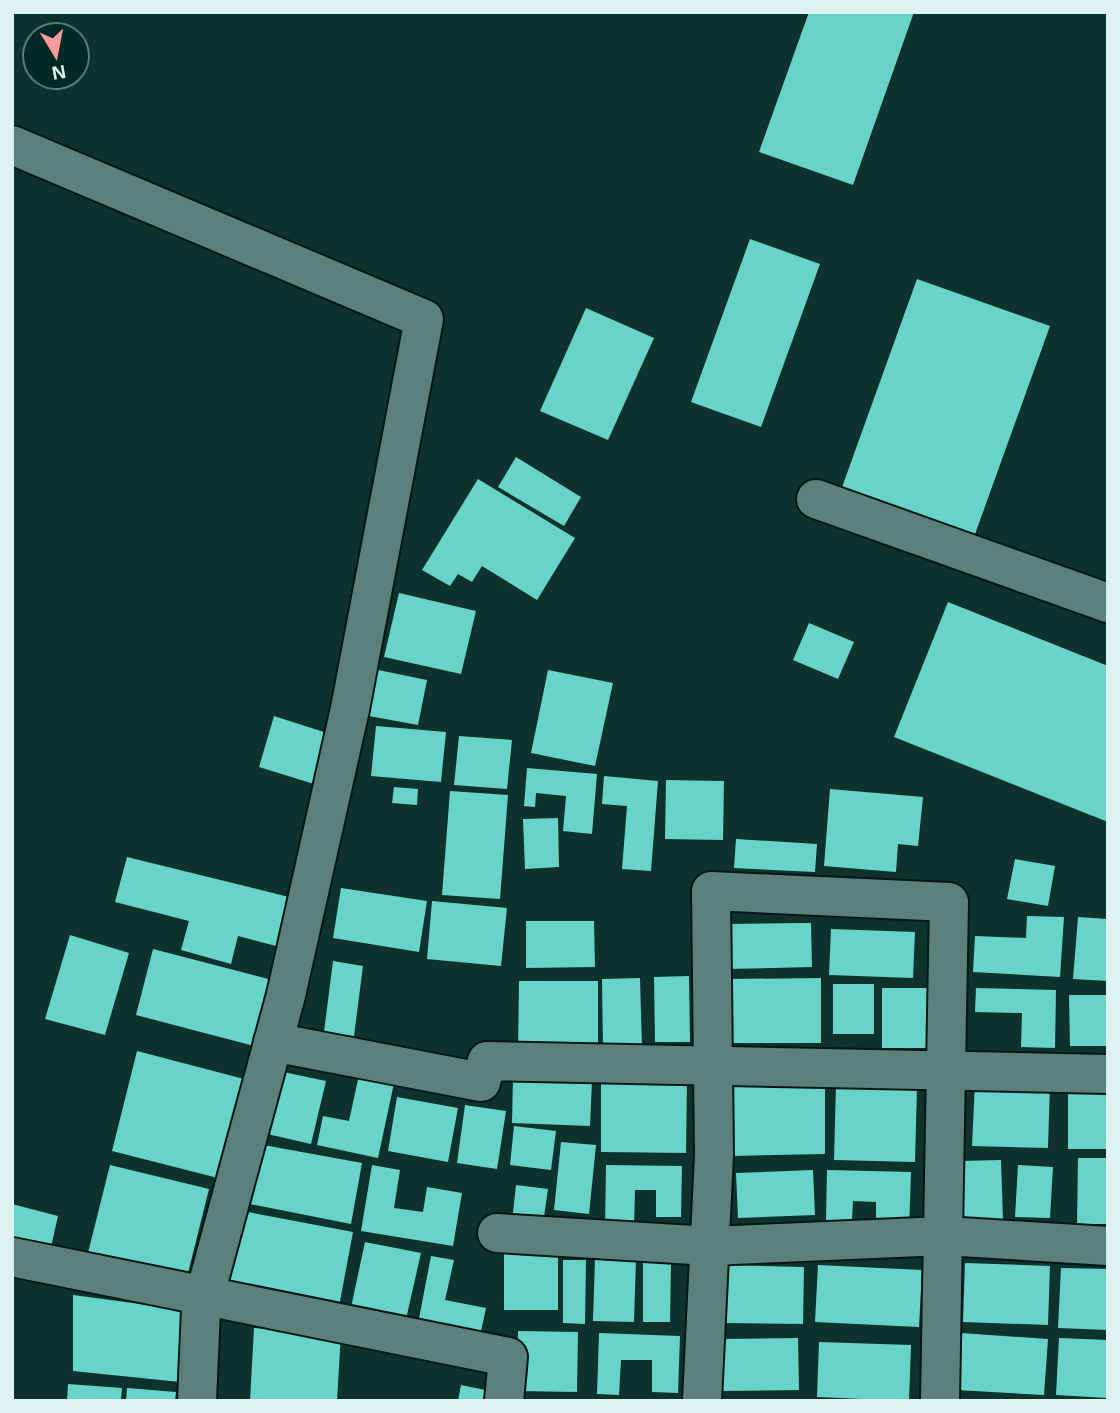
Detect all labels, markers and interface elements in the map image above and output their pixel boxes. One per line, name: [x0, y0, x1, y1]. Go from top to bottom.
north arrow: [21, 21, 91, 91]
text: N: [50, 61, 67, 84]

